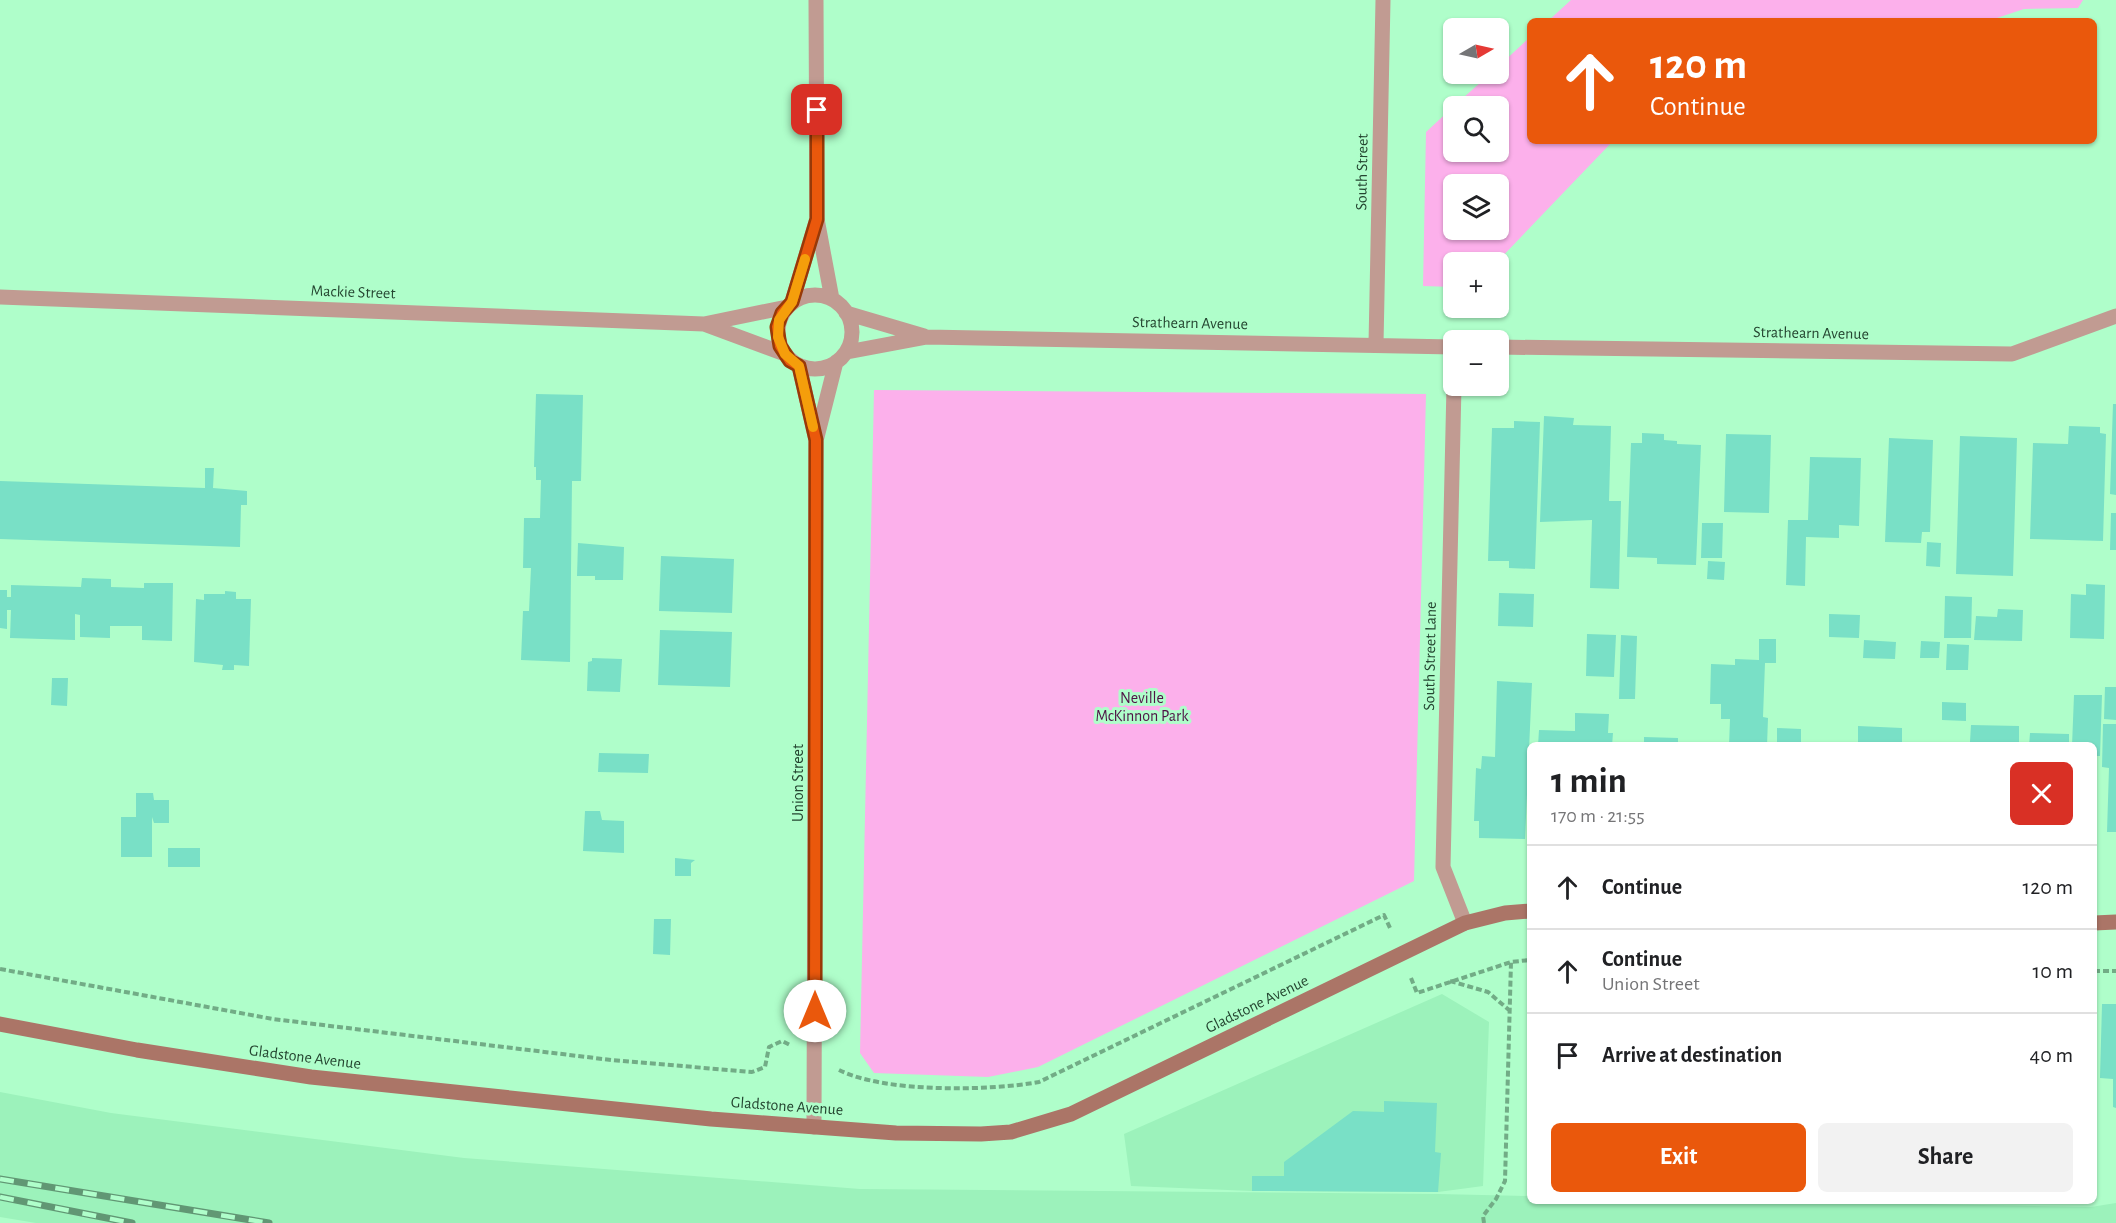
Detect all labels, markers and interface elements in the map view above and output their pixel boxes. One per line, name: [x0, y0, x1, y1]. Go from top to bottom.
north arrow: [1443, 18, 1509, 84]
map controls: [1443, 18, 1509, 396]
icon: ahead: [1551, 42, 1629, 120]
text: 120 m: [1650, 44, 1747, 86]
pin: [791, 84, 842, 135]
icon: arrive: [800, 93, 833, 126]
text: Continue: [1650, 93, 1746, 120]
button: search: [1443, 96, 1509, 162]
street label: South Street: [1353, 133, 1371, 211]
button: layers: [1443, 174, 1509, 240]
button: +: [1443, 252, 1509, 318]
street label: Mackie Street: [310, 283, 396, 301]
street label: Strathearn Avenue: [1132, 314, 1248, 332]
street label: Strathearn Avenue: [1753, 324, 1869, 342]
button: −: [1443, 330, 1509, 396]
street label: South Street Lane: [1421, 601, 1439, 711]
park label: Neville McKinnon Park: [1095, 690, 1189, 724]
street label: Union Street: [790, 744, 806, 822]
button: close: [2010, 762, 2073, 825]
text: 1 min: [1551, 763, 1627, 799]
text: 170 m · 21:55: [1551, 806, 1645, 826]
icon: ahead: [1551, 871, 1584, 904]
text: Continue: [1602, 876, 1682, 898]
text: 120 m: [2023, 876, 2073, 898]
text: Continue: [1602, 948, 1682, 970]
icon: ahead: [1551, 955, 1584, 988]
text: 10 m: [2033, 960, 2073, 982]
street label: Gladstone Avenue: [1203, 972, 1311, 1036]
text: Union Street: [1602, 974, 1700, 994]
position arrow: [783, 979, 847, 1043]
icon: arrive: [1551, 1039, 1584, 1072]
street label: Gladstone Avenue: [248, 1042, 362, 1072]
text: Arrive at destination: [1602, 1044, 1782, 1066]
text: 40 m: [2030, 1044, 2073, 1066]
street label: Gladstone Avenue: [730, 1094, 844, 1118]
button: Exit: [1551, 1123, 1806, 1192]
button: Share: [1818, 1123, 2073, 1192]

